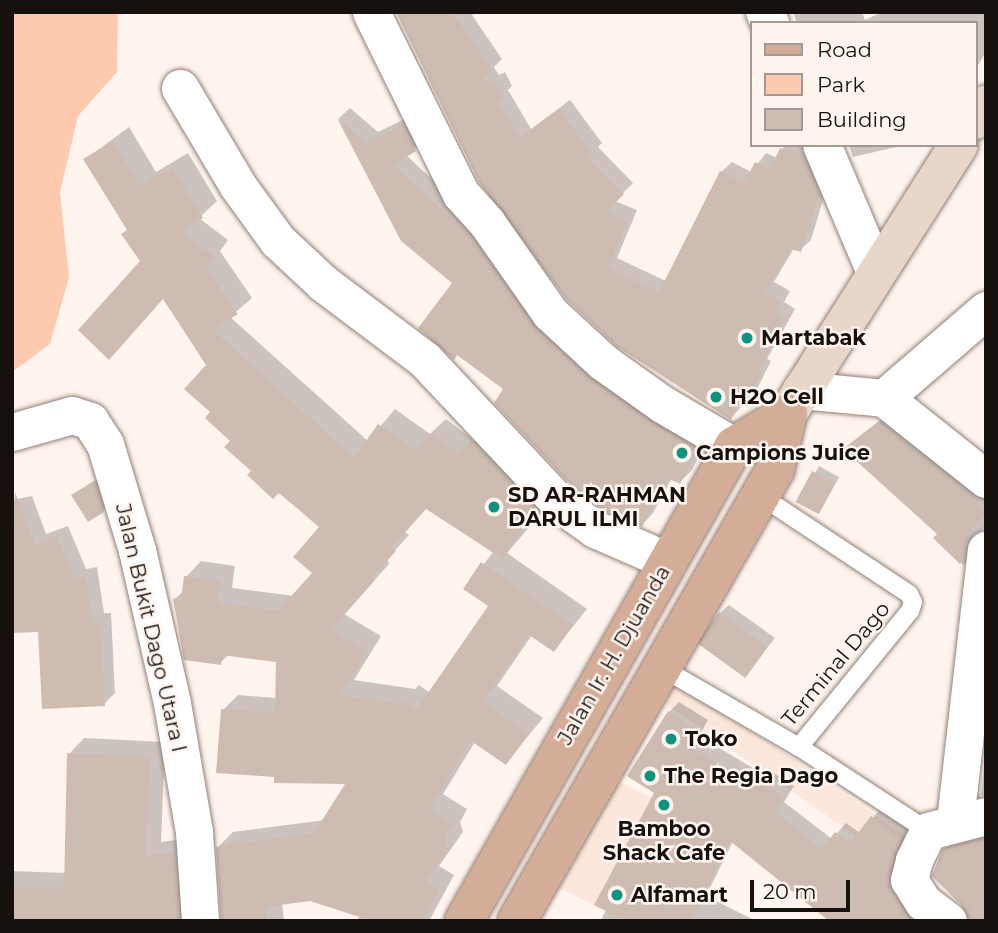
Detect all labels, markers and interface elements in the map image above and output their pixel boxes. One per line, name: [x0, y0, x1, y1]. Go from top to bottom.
legend: [750, 21, 977, 147]
text: Road: [817, 37, 872, 62]
text: Park: [817, 72, 865, 97]
text: Building: [817, 107, 907, 132]
place label: Martabak: [761, 325, 866, 351]
marker: Martabak: [739, 330, 755, 346]
place label: H2O Cell: [730, 384, 824, 410]
marker: H2O Cell: [708, 389, 724, 405]
place label: Campions Juice: [696, 440, 870, 466]
marker: Campions Juice: [674, 445, 690, 461]
place label: SD AR-RAHMAN DARUL ILMI: [508, 482, 686, 532]
marker: SD AR-RAHMAN DARUL ILMI: [486, 499, 502, 515]
street label: Jalan Bukit Dago Utara I: [110, 501, 192, 755]
street label: Jalan Ir. H. Djuanda: [552, 561, 676, 749]
street label: Terminal Dago: [777, 597, 895, 731]
place label: Toko: [685, 726, 738, 752]
marker: Toko: [663, 731, 679, 747]
place label: The Regia Dago: [664, 763, 838, 789]
marker: The Regia Dago: [642, 768, 658, 784]
marker: Bamboo Shack Cafe: [656, 797, 672, 813]
place label: Bamboo Shack Cafe: [603, 816, 725, 866]
scale bar: [753, 866, 853, 910]
text: 20 m: [763, 879, 817, 904]
place label: Alfamart: [631, 882, 728, 908]
marker: Alfamart: [609, 887, 625, 903]

